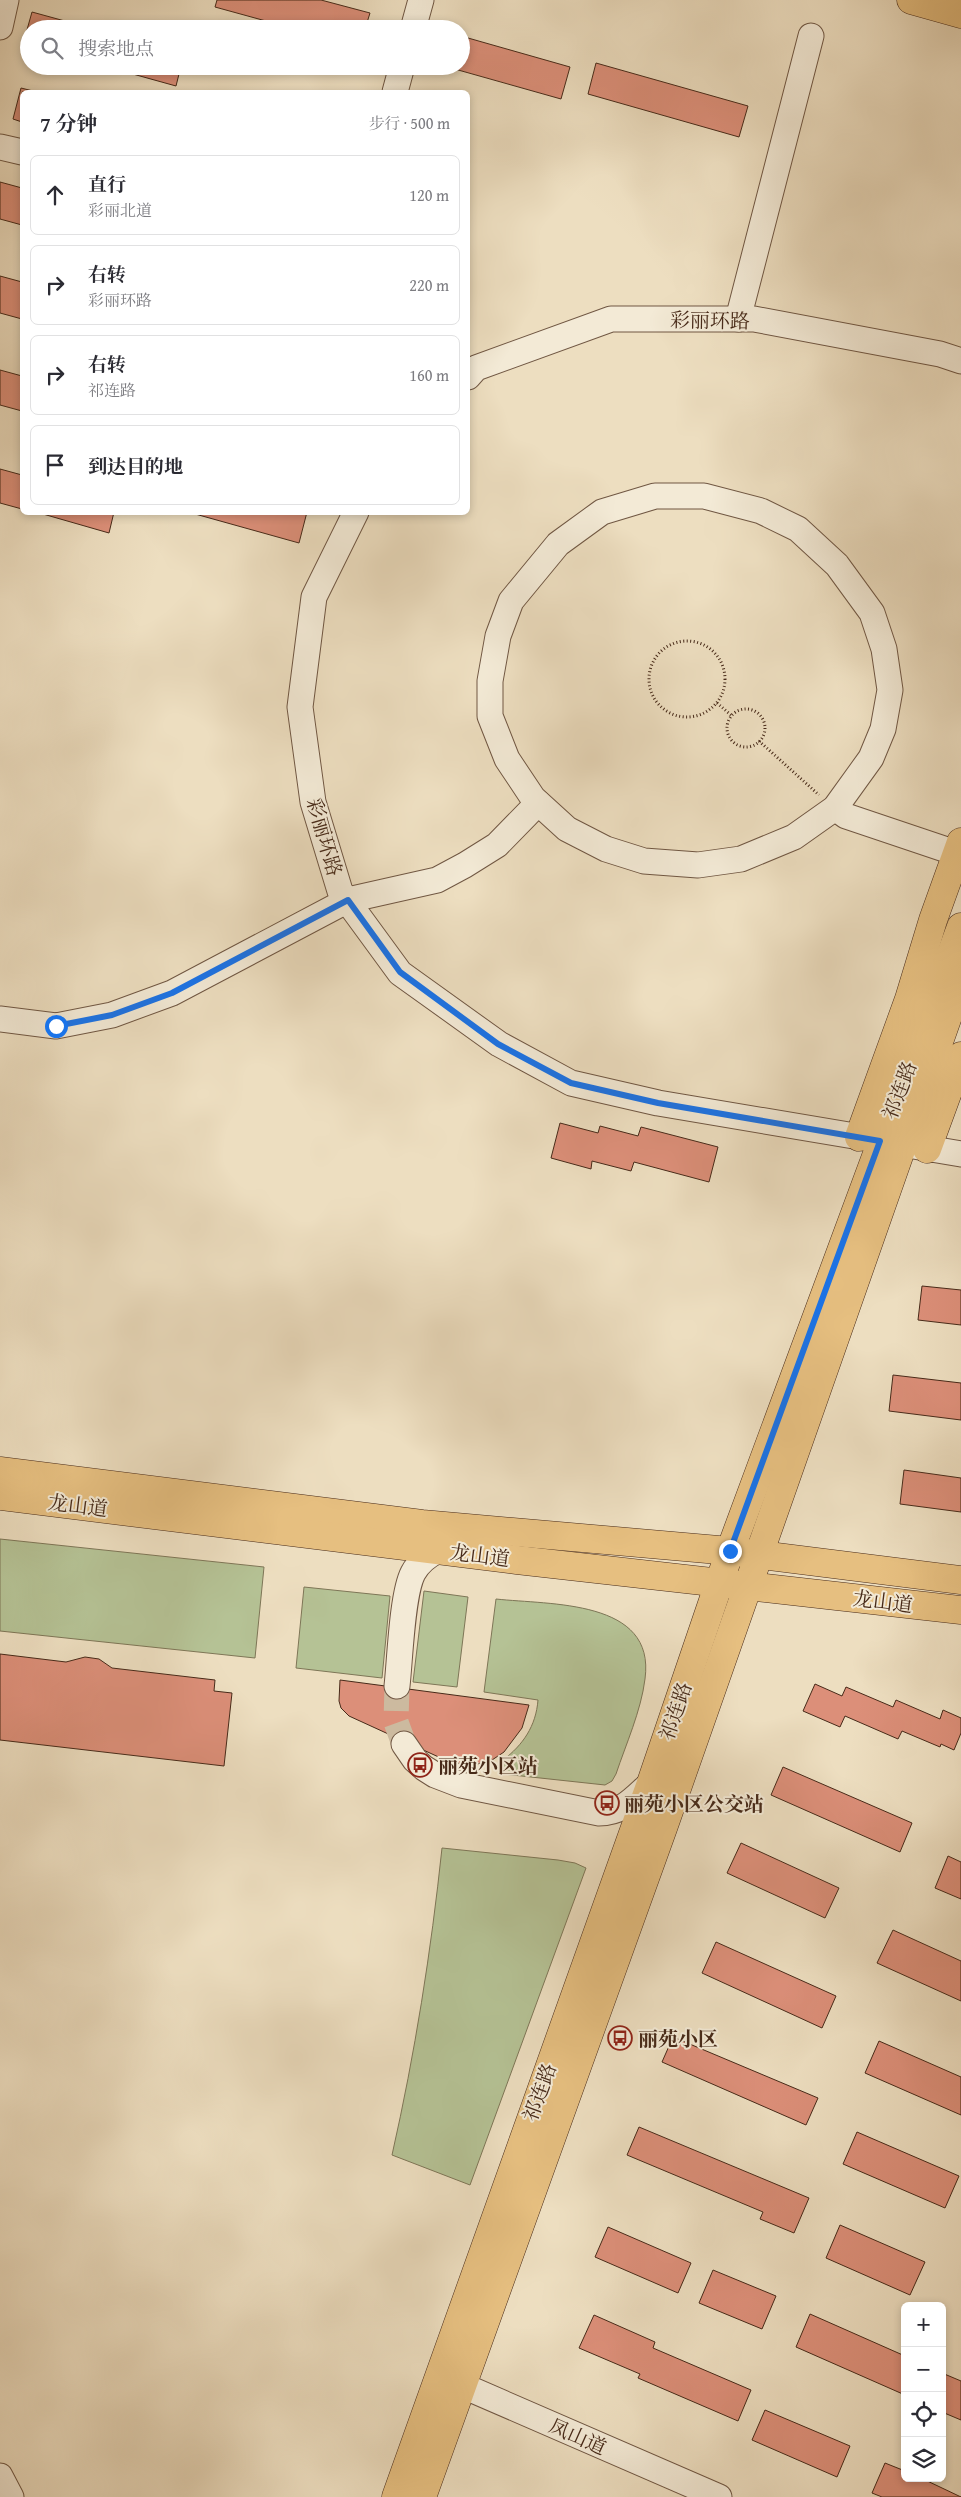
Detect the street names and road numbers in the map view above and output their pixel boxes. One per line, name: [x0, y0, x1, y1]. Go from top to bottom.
street label: 彩丽环路: [670, 305, 750, 335]
street label: 彩丽环路: [300, 795, 350, 879]
street label: 祁连路: [875, 1057, 923, 1123]
street label: 龙山道: [46, 1487, 110, 1523]
street label: 龙山道: [448, 1537, 512, 1573]
street label: 龙山道: [851, 1583, 915, 1619]
street label: 祁连路: [652, 1678, 698, 1744]
street label: 祁连路: [515, 2059, 563, 2125]
street label: 凤山道: [545, 2411, 611, 2461]

